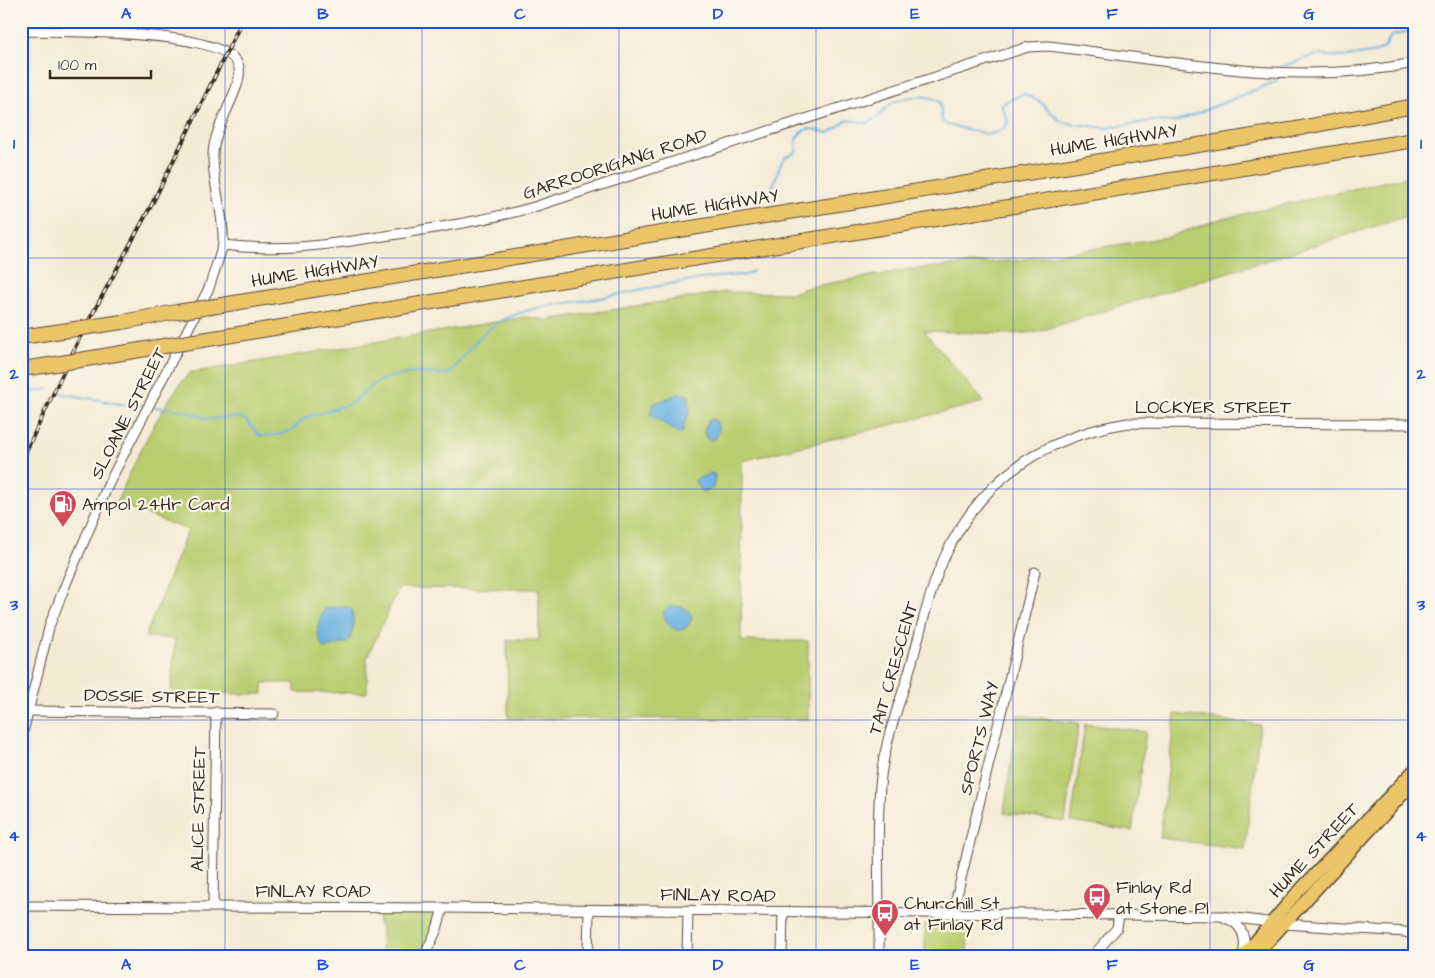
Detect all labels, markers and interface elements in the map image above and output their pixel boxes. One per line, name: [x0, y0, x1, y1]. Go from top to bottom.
text: A: [121, 3, 132, 25]
text: B: [317, 3, 329, 25]
text: C: [514, 3, 526, 25]
text: D: [713, 3, 724, 25]
text: E: [910, 3, 920, 25]
text: F: [1106, 3, 1118, 25]
text: G: [1303, 3, 1315, 25]
scale bar: [50, 48, 151, 80]
text: 100 m: [58, 55, 97, 76]
street label: HUME HIGHWAY: [1049, 118, 1180, 163]
street label: GARROORIGANG ROAD: [520, 123, 711, 206]
text: 1: [13, 133, 16, 155]
text: 1: [1420, 133, 1423, 155]
street label: HUME HIGHWAY: [650, 183, 781, 228]
street label: HUME HIGHWAY: [250, 249, 381, 294]
street label: SLOANE STREET: [84, 342, 173, 483]
text: 2: [8, 363, 19, 385]
text: 2: [1415, 363, 1426, 385]
street label: LOCKYER STREET: [1135, 395, 1292, 420]
fuel station icon: Ampol 24Hr Card: [48, 489, 78, 528]
place label: Ampol 24Hr Card: [82, 492, 229, 517]
text: 3: [9, 594, 19, 616]
text: 3: [1416, 594, 1426, 616]
street label: TAIT CRESCENT: [863, 598, 925, 738]
street label: SPORTS WAY: [953, 678, 1006, 797]
street label: DOSSIE STREET: [84, 683, 221, 710]
street label: ALICE STREET: [185, 745, 212, 872]
street label: HUME STREET: [1264, 797, 1366, 903]
text: 4: [9, 825, 20, 847]
text: 4: [1416, 825, 1427, 847]
place label: Finlay Rd at Stone Pl: [1116, 875, 1209, 921]
street label: FINLAY ROAD: [255, 879, 371, 904]
street label: FINLAY ROAD: [660, 882, 776, 909]
bus stop icon: Finlay Rd at Stone Pl: [1082, 882, 1112, 921]
place label: Churchill St at Finlay Rd: [904, 891, 1003, 938]
bus stop icon: Churchill St at Finlay Rd: [870, 898, 900, 937]
text: A: [121, 954, 132, 976]
text: B: [317, 954, 329, 976]
text: C: [514, 954, 526, 976]
text: D: [713, 954, 724, 976]
text: E: [910, 954, 920, 976]
text: F: [1106, 954, 1118, 976]
text: G: [1303, 954, 1315, 976]

